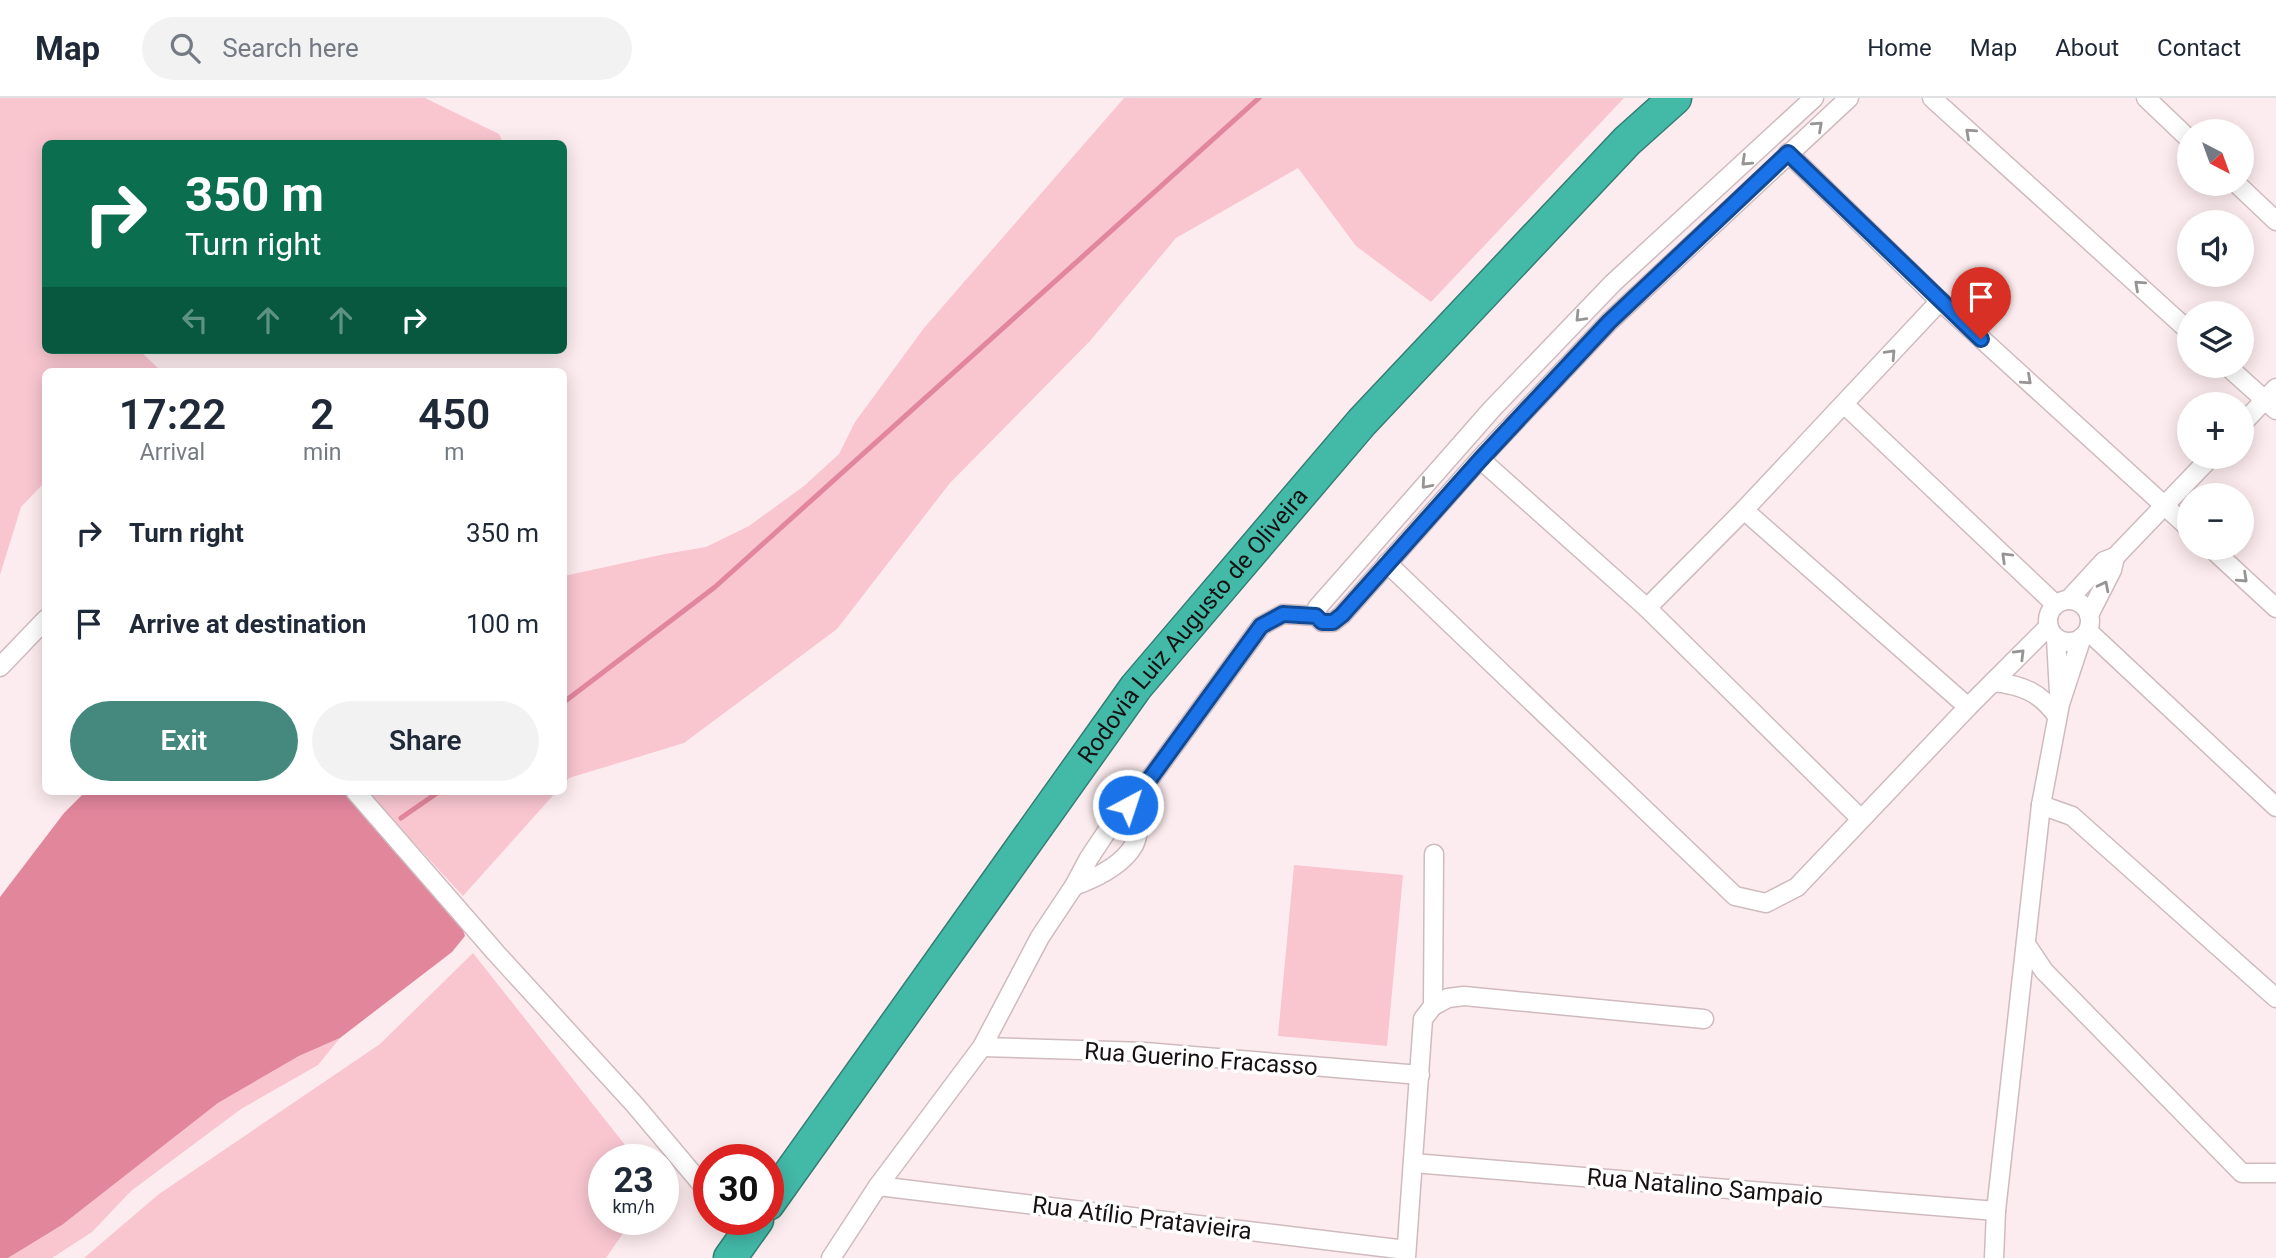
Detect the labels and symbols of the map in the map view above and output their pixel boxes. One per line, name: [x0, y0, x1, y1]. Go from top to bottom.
north arrow: [2177, 119, 2254, 196]
one-way arrow: [1810, 122, 1823, 134]
one-way arrow: [1965, 128, 1978, 141]
one-way arrow: [1741, 153, 1754, 165]
pin: [1951, 267, 2011, 339]
one-way arrow: [2134, 281, 2147, 294]
one-way arrow: [1576, 309, 1589, 322]
one-way arrow: [1883, 349, 1896, 362]
one-way arrow: [2019, 372, 2032, 385]
one-way arrow: [1422, 476, 1434, 489]
street label: Rodovia Luiz Augusto de Oliveira: [1072, 482, 1314, 769]
one-way arrow: [2001, 553, 2014, 566]
one-way arrow: [2235, 570, 2248, 582]
one-way arrow: [2096, 581, 2109, 594]
one-way arrow: [2012, 650, 2025, 663]
position arrow: [1091, 768, 1165, 842]
street label: Rua Guerino Fracasso: [1083, 1037, 1319, 1081]
speed limit sign: 30: [693, 1144, 784, 1235]
street label: Rua Natalino Sampaio: [1586, 1163, 1824, 1211]
street label: Rua Atílio Pratavieira: [1031, 1191, 1253, 1245]

